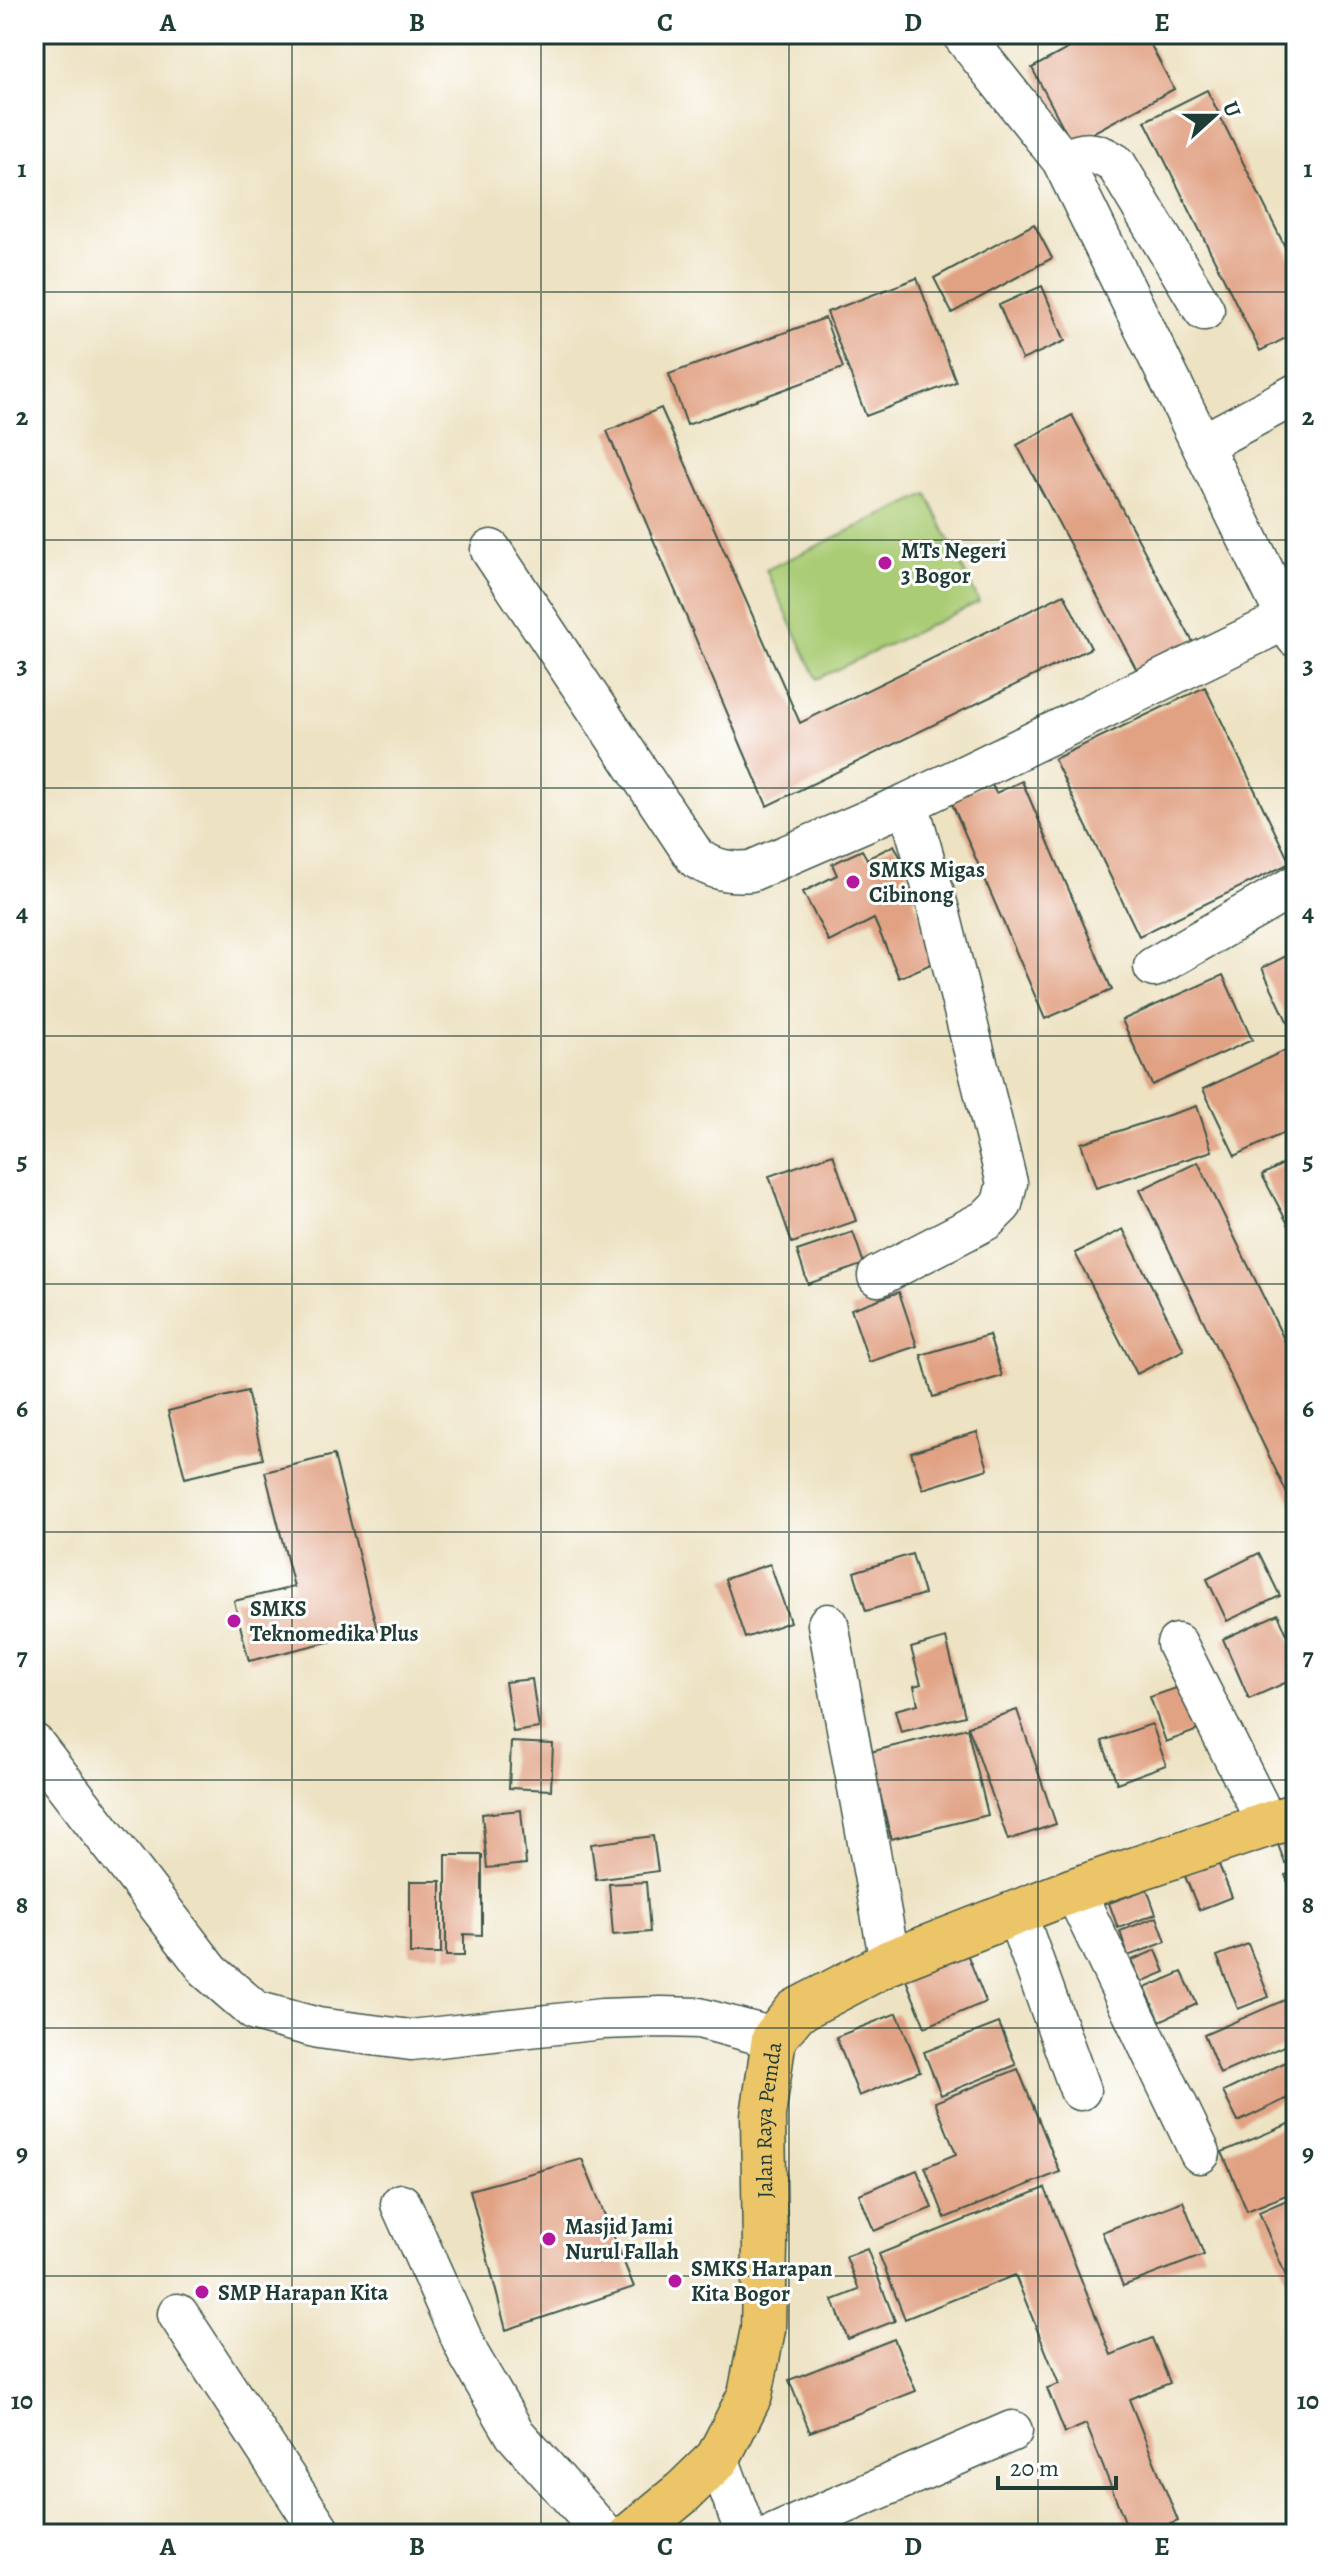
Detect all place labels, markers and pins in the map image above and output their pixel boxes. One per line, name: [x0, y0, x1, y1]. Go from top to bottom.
place label: MTs Negeri 3 Bogor: [901, 536, 1006, 591]
marker: MTs Negeri 3 Bogor: [876, 554, 894, 572]
place label: SMKS Migas Cibinong: [869, 855, 985, 910]
marker: SMKS Migas Cibinong: [844, 873, 862, 891]
place label: SMKS Teknomedika Plus: [250, 1594, 418, 1649]
marker: SMKS Teknomedika Plus: [225, 1612, 243, 1630]
place label: Masjid Jami Nurul Fallah: [565, 2212, 679, 2267]
marker: Masjid Jami Nurul Fallah: [540, 2230, 558, 2248]
place label: SMKS Harapan Kita Bogor: [691, 2254, 832, 2309]
marker: SMKS Harapan Kita Bogor: [666, 2272, 684, 2290]
place label: SMP Harapan Kita: [218, 2278, 389, 2308]
marker: SMP Harapan Kita: [193, 2283, 211, 2301]

